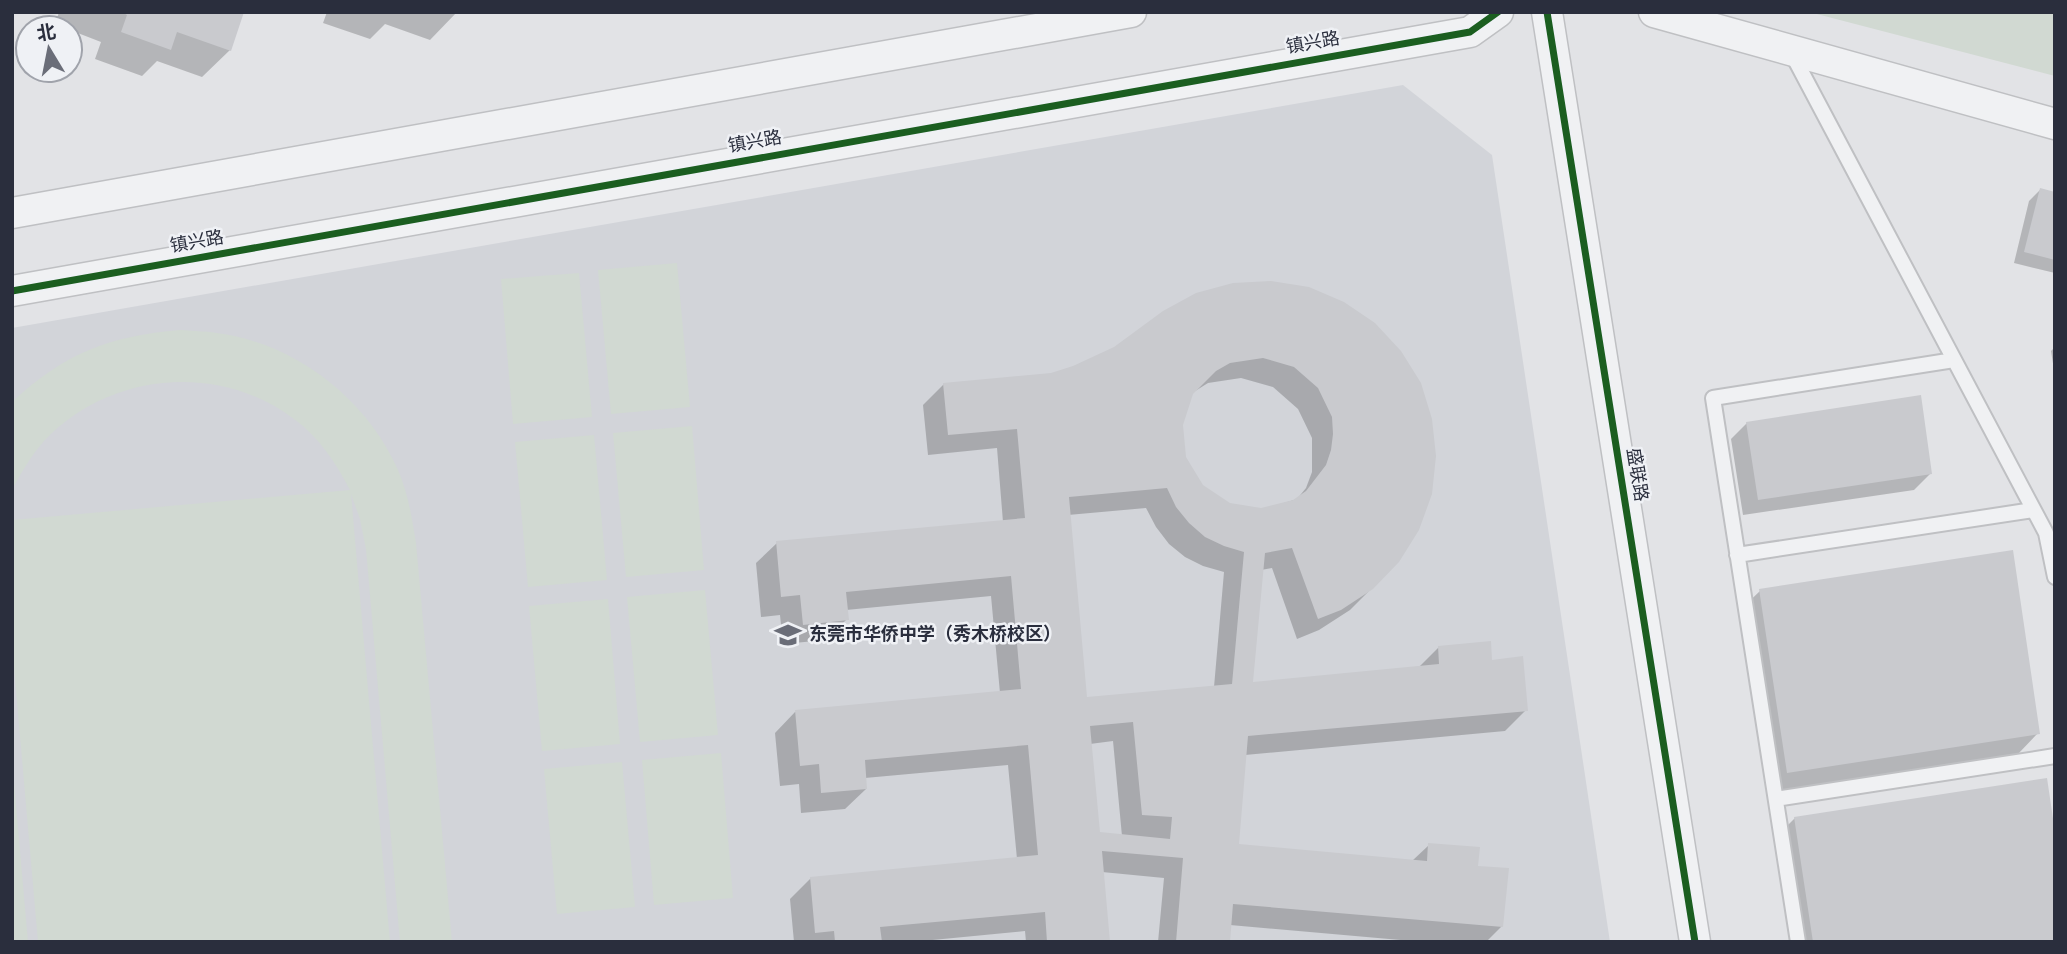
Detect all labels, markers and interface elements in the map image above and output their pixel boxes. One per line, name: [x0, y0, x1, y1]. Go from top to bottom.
north arrow: [14, 14, 84, 84]
text: 北: [35, 21, 58, 48]
street label: 镇兴路: [1284, 28, 1342, 60]
street label: 镇兴路: [726, 127, 784, 159]
street label: 镇兴路: [168, 227, 226, 259]
street label: 盛联路: [1620, 447, 1652, 503]
school or university icon: 东莞市华侨中学（秀木桥校区）: [773, 620, 803, 650]
place label: 东莞市华侨中学（秀木桥校区）: [809, 624, 1061, 647]

